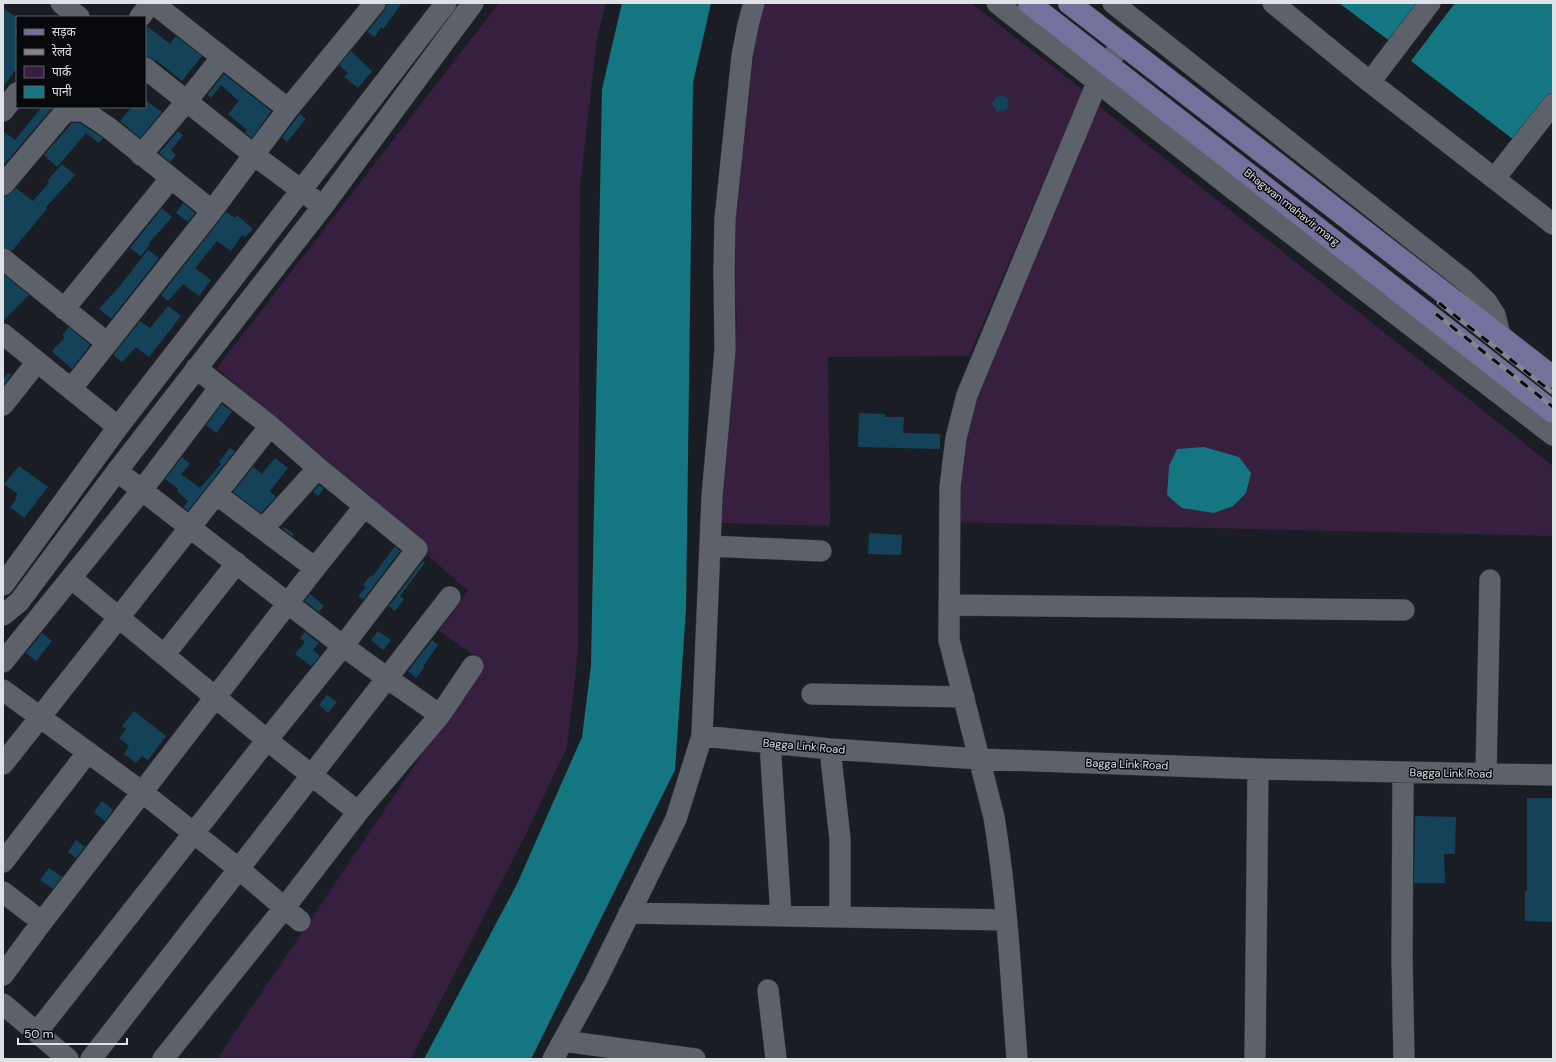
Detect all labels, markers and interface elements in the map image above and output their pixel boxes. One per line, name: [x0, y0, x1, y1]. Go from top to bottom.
legend: [16, 16, 146, 108]
text: सड़क: [52, 24, 77, 40]
text: रेलवे: [52, 44, 72, 60]
text: पार्क: [52, 64, 72, 80]
text: पानी: [52, 84, 73, 100]
street label: Bhagwan mahavir marg: [1241, 165, 1343, 249]
street label: Bagga Link Road: [762, 735, 846, 757]
street label: Bagga Link Road: [1085, 756, 1169, 772]
street label: Bagga Link Road: [1410, 765, 1493, 781]
scale bar: [18, 1020, 127, 1046]
text: 50 m: [24, 1026, 53, 1042]

